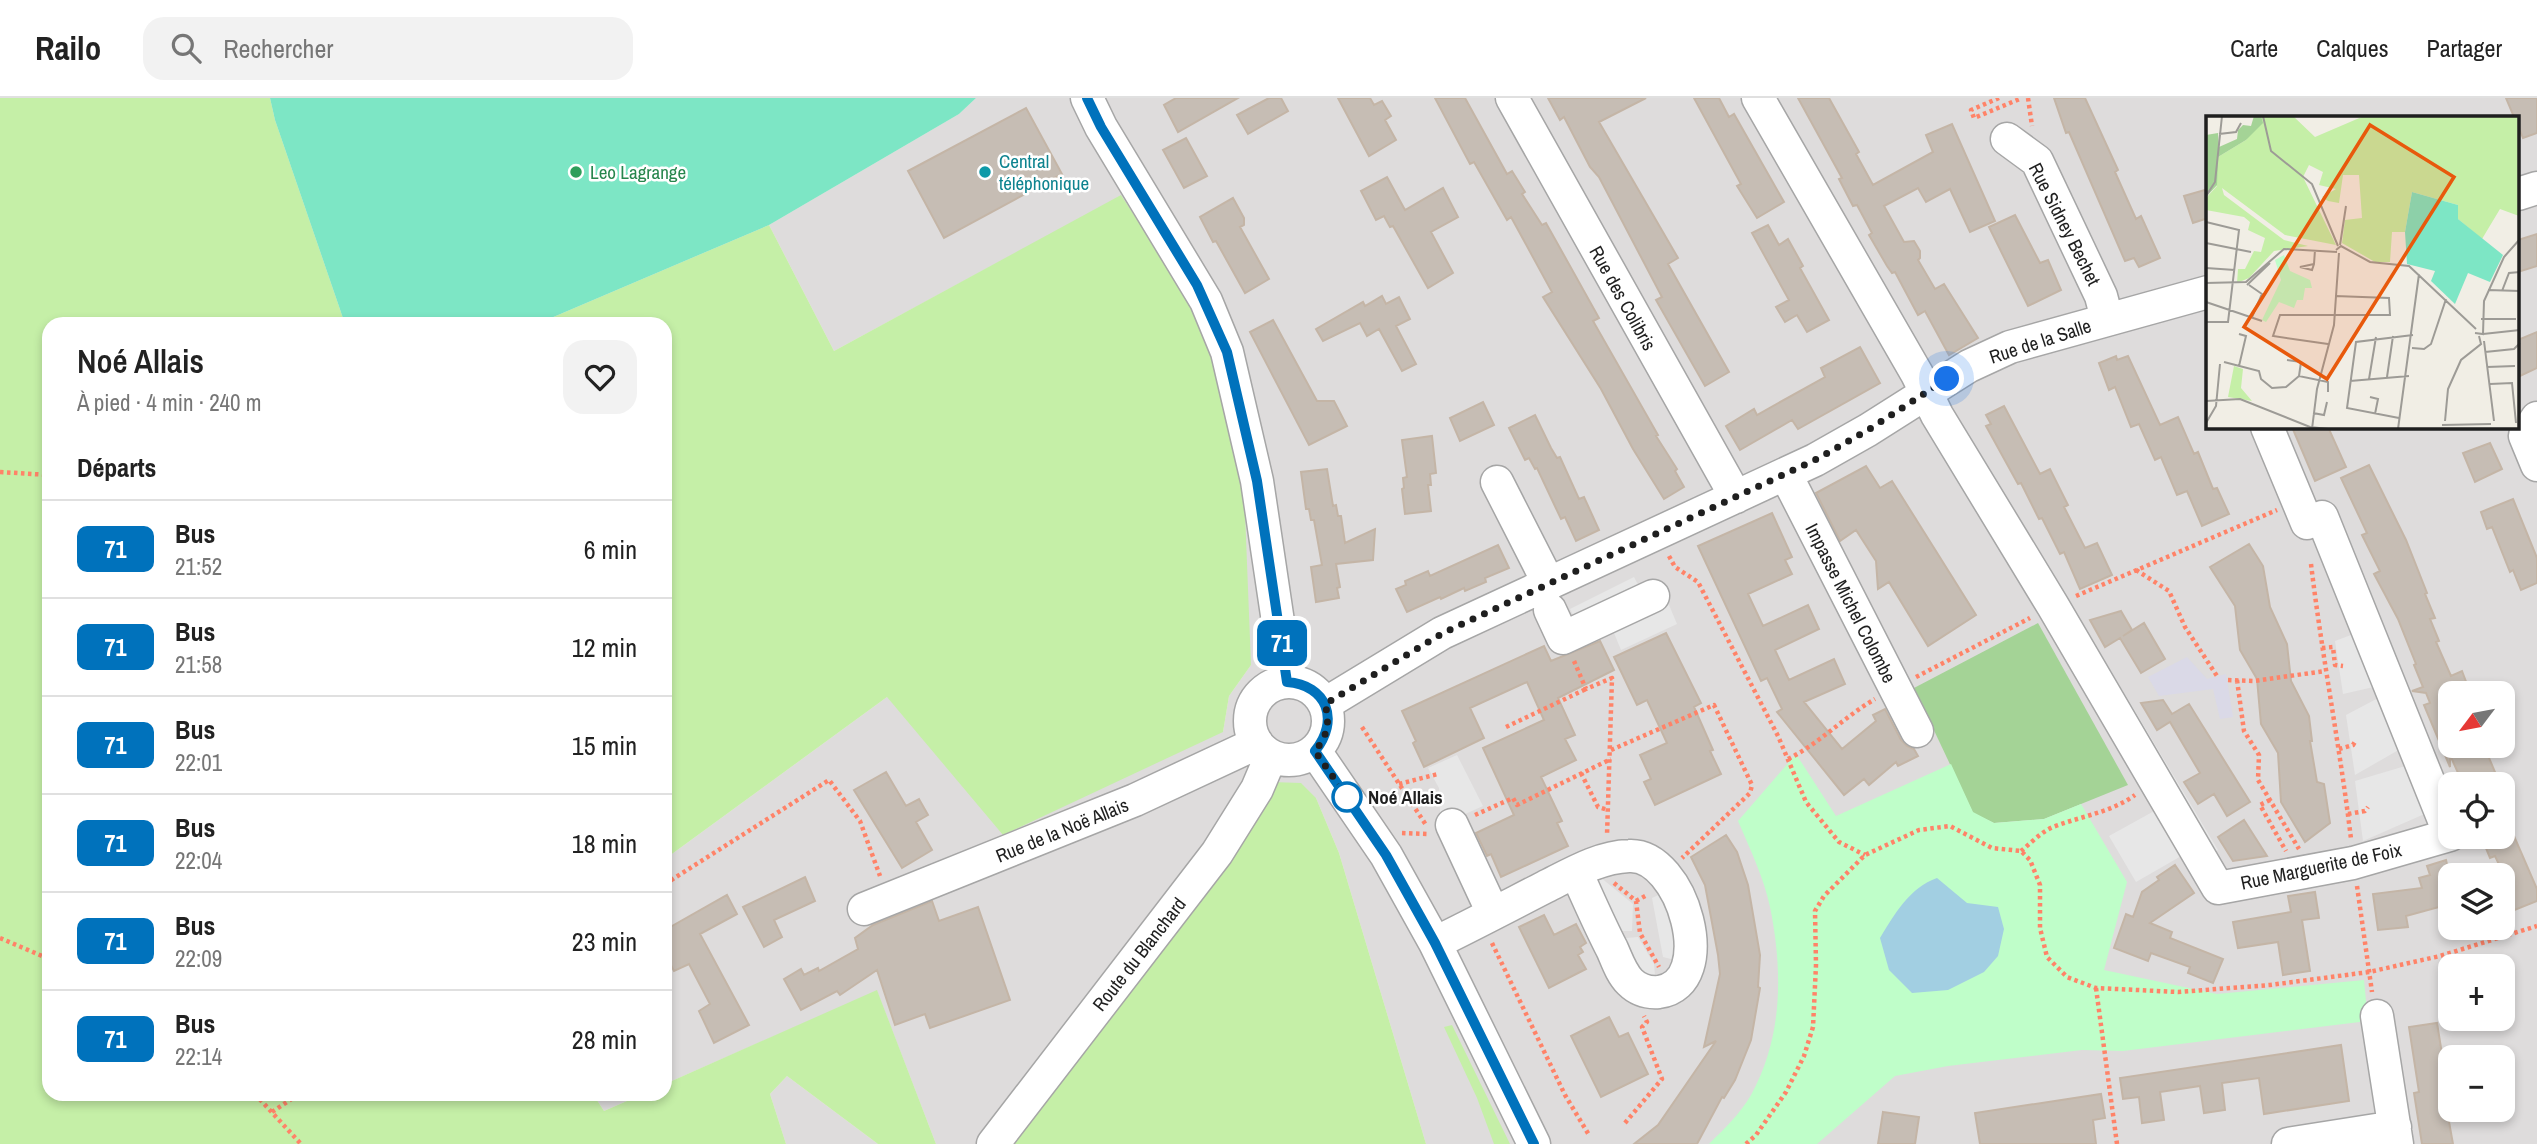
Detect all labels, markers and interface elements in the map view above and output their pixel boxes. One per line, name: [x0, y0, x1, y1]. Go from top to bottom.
search box: [143, 17, 633, 80]
text: Railo: [35, 26, 101, 70]
icon: search: [167, 29, 205, 67]
text: Rechercher: [223, 31, 333, 66]
text: Carte: [2230, 32, 2278, 64]
text: Calques: [2316, 32, 2389, 64]
text: Partager: [2427, 32, 2502, 64]
inset map: [2206, 116, 2520, 429]
place label: Central téléphonique: [999, 148, 1089, 196]
street label: Rue Sidney Bechet: [2023, 158, 2107, 290]
place label: Leo Lagrange: [590, 159, 686, 185]
marker: Leo Lagrange: [568, 164, 584, 180]
marker: Central téléphonique: [977, 164, 993, 180]
street label: Rue des Colibris: [1583, 241, 1663, 355]
street label: Rue de la Salle: [1986, 312, 2094, 370]
text: Noé Allais: [77, 339, 204, 383]
button: heart: [563, 340, 637, 414]
your location: [1929, 361, 1964, 396]
text: À pied · 4 min · 240 m: [77, 387, 262, 418]
text: Départs: [77, 450, 156, 485]
text: Bus: [175, 516, 215, 551]
street label: Impasse Michel Colombe: [1800, 519, 1902, 687]
text: 6 min: [584, 532, 637, 567]
text: 71: [105, 533, 126, 565]
text: 21:52: [175, 551, 222, 582]
text: Bus: [175, 614, 215, 649]
line badge: 71: [1250, 620, 1314, 666]
text: 71: [1271, 627, 1293, 659]
text: 12 min: [572, 630, 637, 665]
text: 71: [105, 631, 126, 663]
text: 21:58: [175, 649, 222, 680]
north arrow: [2438, 681, 2515, 758]
map controls: [2438, 681, 2515, 1122]
text: Bus: [175, 712, 215, 747]
text: 15 min: [572, 728, 637, 763]
text: 71: [105, 729, 126, 761]
text: 22:01: [175, 747, 222, 778]
button: locate: [2438, 772, 2515, 849]
marker: Noé Allais: [1332, 782, 1362, 812]
place label: Noé Allais: [1368, 784, 1443, 810]
street label: Rue de la Noë Allais: [992, 791, 1133, 868]
text: Bus: [175, 810, 215, 845]
text: 18 min: [572, 826, 637, 861]
text: 71: [105, 827, 126, 859]
street label: Rue Marguerite de Foix: [2238, 836, 2404, 896]
text: 22:04: [175, 845, 222, 876]
button: layers: [2438, 863, 2515, 940]
street label: Route du Blanchard: [1086, 892, 1192, 1016]
text: Bus: [175, 908, 215, 943]
text: 23 min: [572, 924, 637, 959]
text: 71: [105, 925, 126, 957]
text: 22:09: [175, 943, 222, 974]
button: +: [2438, 954, 2515, 1031]
text: Bus: [175, 1006, 215, 1041]
text: 28 min: [572, 1022, 637, 1057]
text: 71: [105, 1023, 126, 1055]
text: 22:14: [175, 1041, 222, 1072]
button: −: [2438, 1045, 2515, 1122]

